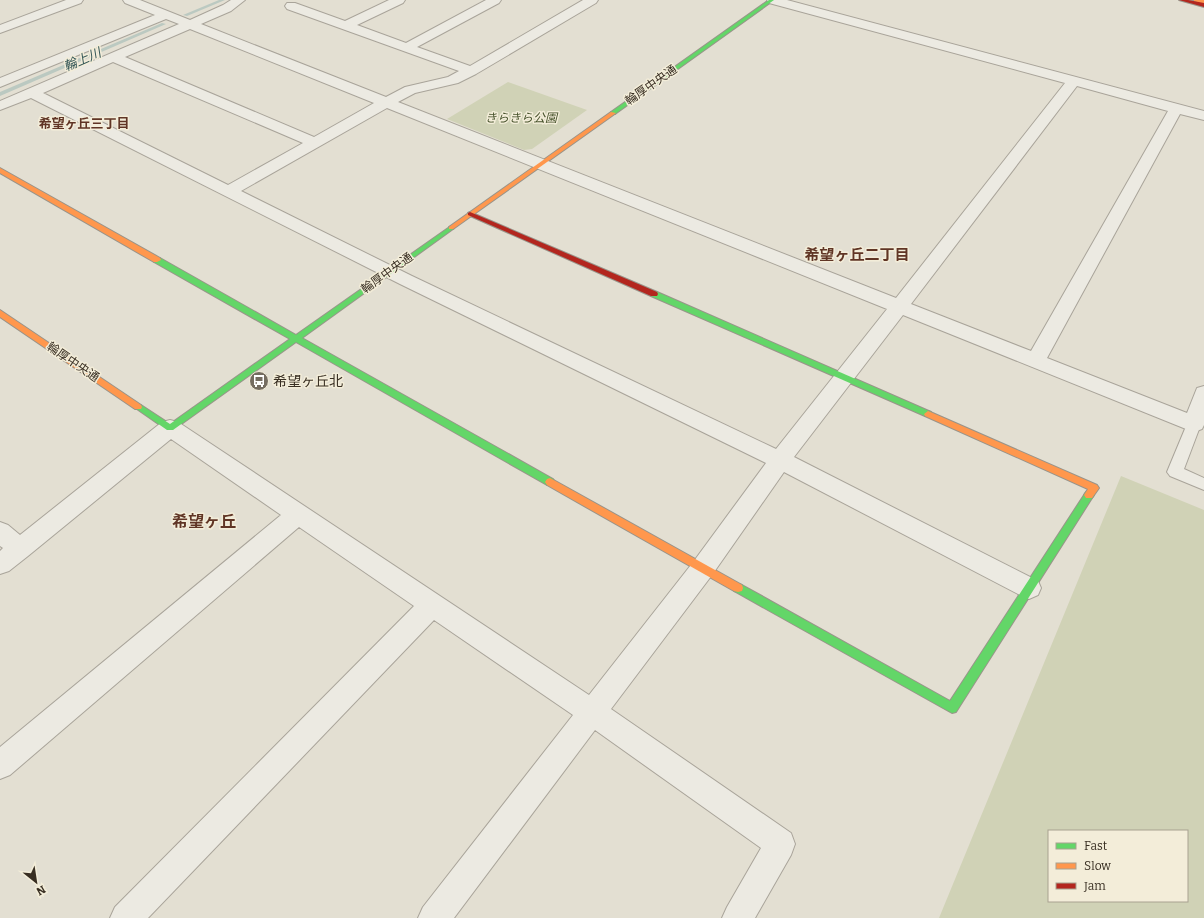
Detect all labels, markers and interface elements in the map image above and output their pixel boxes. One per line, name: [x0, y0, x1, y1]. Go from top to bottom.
water label: 輪上川: [61, 44, 105, 74]
street label: 輪厚中央通: [622, 62, 680, 108]
park label: きらきら公園: [485, 111, 559, 125]
district label: 希望ヶ丘三丁目: [38, 116, 130, 131]
district label: 希望ヶ丘二丁目: [804, 246, 910, 264]
street label: 輪厚中央通: [359, 250, 415, 296]
street label: 輪厚中央通: [44, 339, 102, 385]
bus stop icon: 希望ヶ丘北: [248, 370, 270, 392]
place label: 希望ヶ丘北: [273, 373, 343, 390]
district label: 希望ヶ丘: [172, 512, 236, 531]
legend: [1048, 830, 1188, 902]
text: Fast: [1084, 839, 1108, 853]
text: Slow: [1084, 859, 1111, 873]
north arrow: [16, 862, 56, 902]
text: Jam: [1083, 879, 1106, 893]
text: N: [33, 882, 48, 898]

